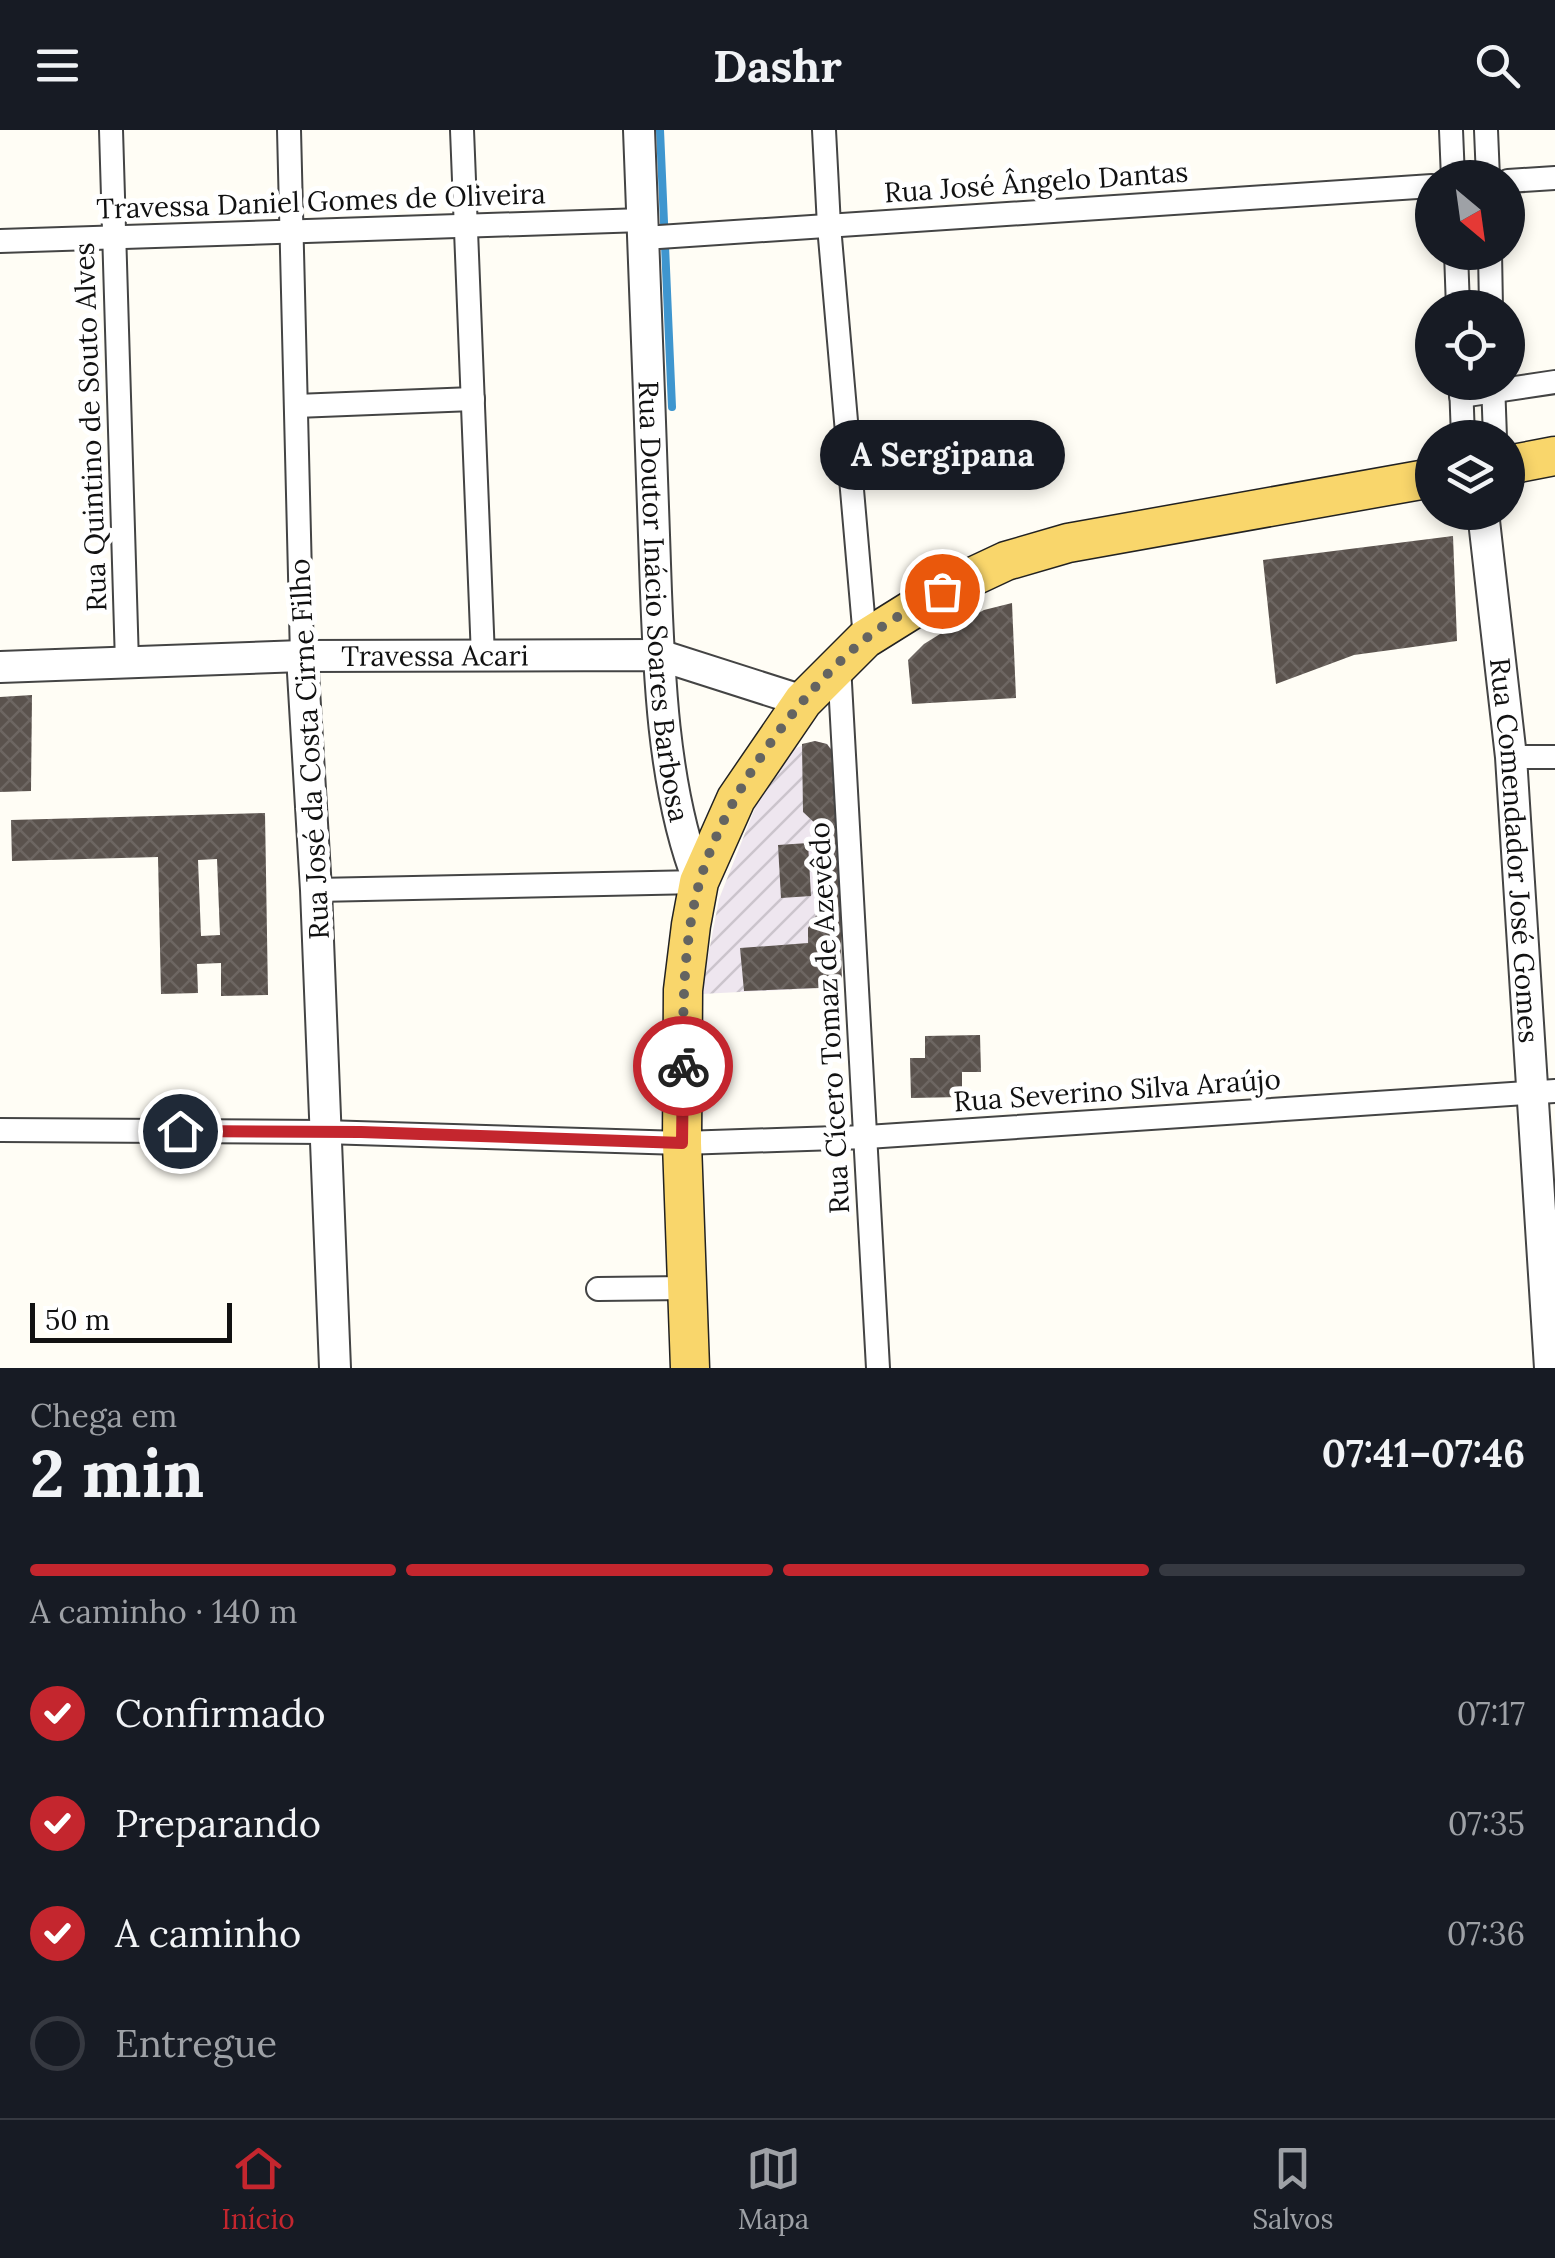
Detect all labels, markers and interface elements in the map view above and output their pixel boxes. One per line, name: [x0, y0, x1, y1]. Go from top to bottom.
text: Dashr: [713, 37, 842, 94]
icon: menu: [30, 38, 85, 93]
icon: search: [1470, 38, 1525, 93]
street label: Rua José Ângelo Dantas: [883, 153, 1189, 211]
north arrow: [1415, 160, 1525, 270]
map controls: [1415, 160, 1525, 530]
street label: Travessa Daniel Gomes de Oliveira: [96, 175, 546, 227]
street label: Rua Quintino de Souto Alves: [66, 242, 114, 612]
button: locate: [1415, 290, 1525, 400]
street label: Rua Doutor Inácio Soares Barbosa: [631, 380, 698, 825]
button: layers: [1415, 420, 1525, 530]
callout: A Sergipana: [820, 421, 1064, 491]
text: A Sergipana: [851, 434, 1034, 475]
pin: [900, 549, 985, 634]
street label: Rua José da Costa Cirne Filho: [281, 558, 337, 940]
icon: bag: [915, 564, 970, 619]
street label: Travessa Acari: [341, 637, 529, 674]
street label: Rua Comendador José Gomes: [1482, 656, 1547, 1044]
street label: Rua Cícero Tomaz de Azevêdo: [801, 821, 857, 1215]
courier: [633, 1016, 733, 1116]
icon: bike: [656, 1039, 711, 1094]
street label: Rua Severino Silva Araújo: [952, 1061, 1282, 1119]
pin: [138, 1089, 223, 1174]
icon: home: [153, 1104, 208, 1159]
scale bar: [30, 1298, 232, 1342]
text: 50 m: [45, 1302, 110, 1338]
text: Chega em: [30, 1395, 177, 1436]
text: 07:41–07:46: [1322, 1429, 1525, 1477]
text: 2 min: [30, 1432, 204, 1515]
text: A caminho · 140 m: [30, 1591, 298, 1632]
icon: check: [30, 1686, 85, 1741]
text: Confirmado: [115, 1689, 326, 1737]
text: 07:17: [1457, 1693, 1525, 1734]
icon: check: [30, 1796, 85, 1851]
text: Preparando: [115, 1799, 321, 1847]
text: 07:35: [1448, 1803, 1525, 1844]
icon: check: [30, 1906, 85, 1961]
text: A caminho: [115, 1909, 301, 1957]
text: 07:36: [1447, 1913, 1525, 1954]
text: Entregue: [115, 2019, 277, 2067]
tab: Início: [222, 2141, 295, 2237]
tab: Mapa: [738, 2141, 809, 2237]
tab: Salvos: [1252, 2141, 1333, 2237]

